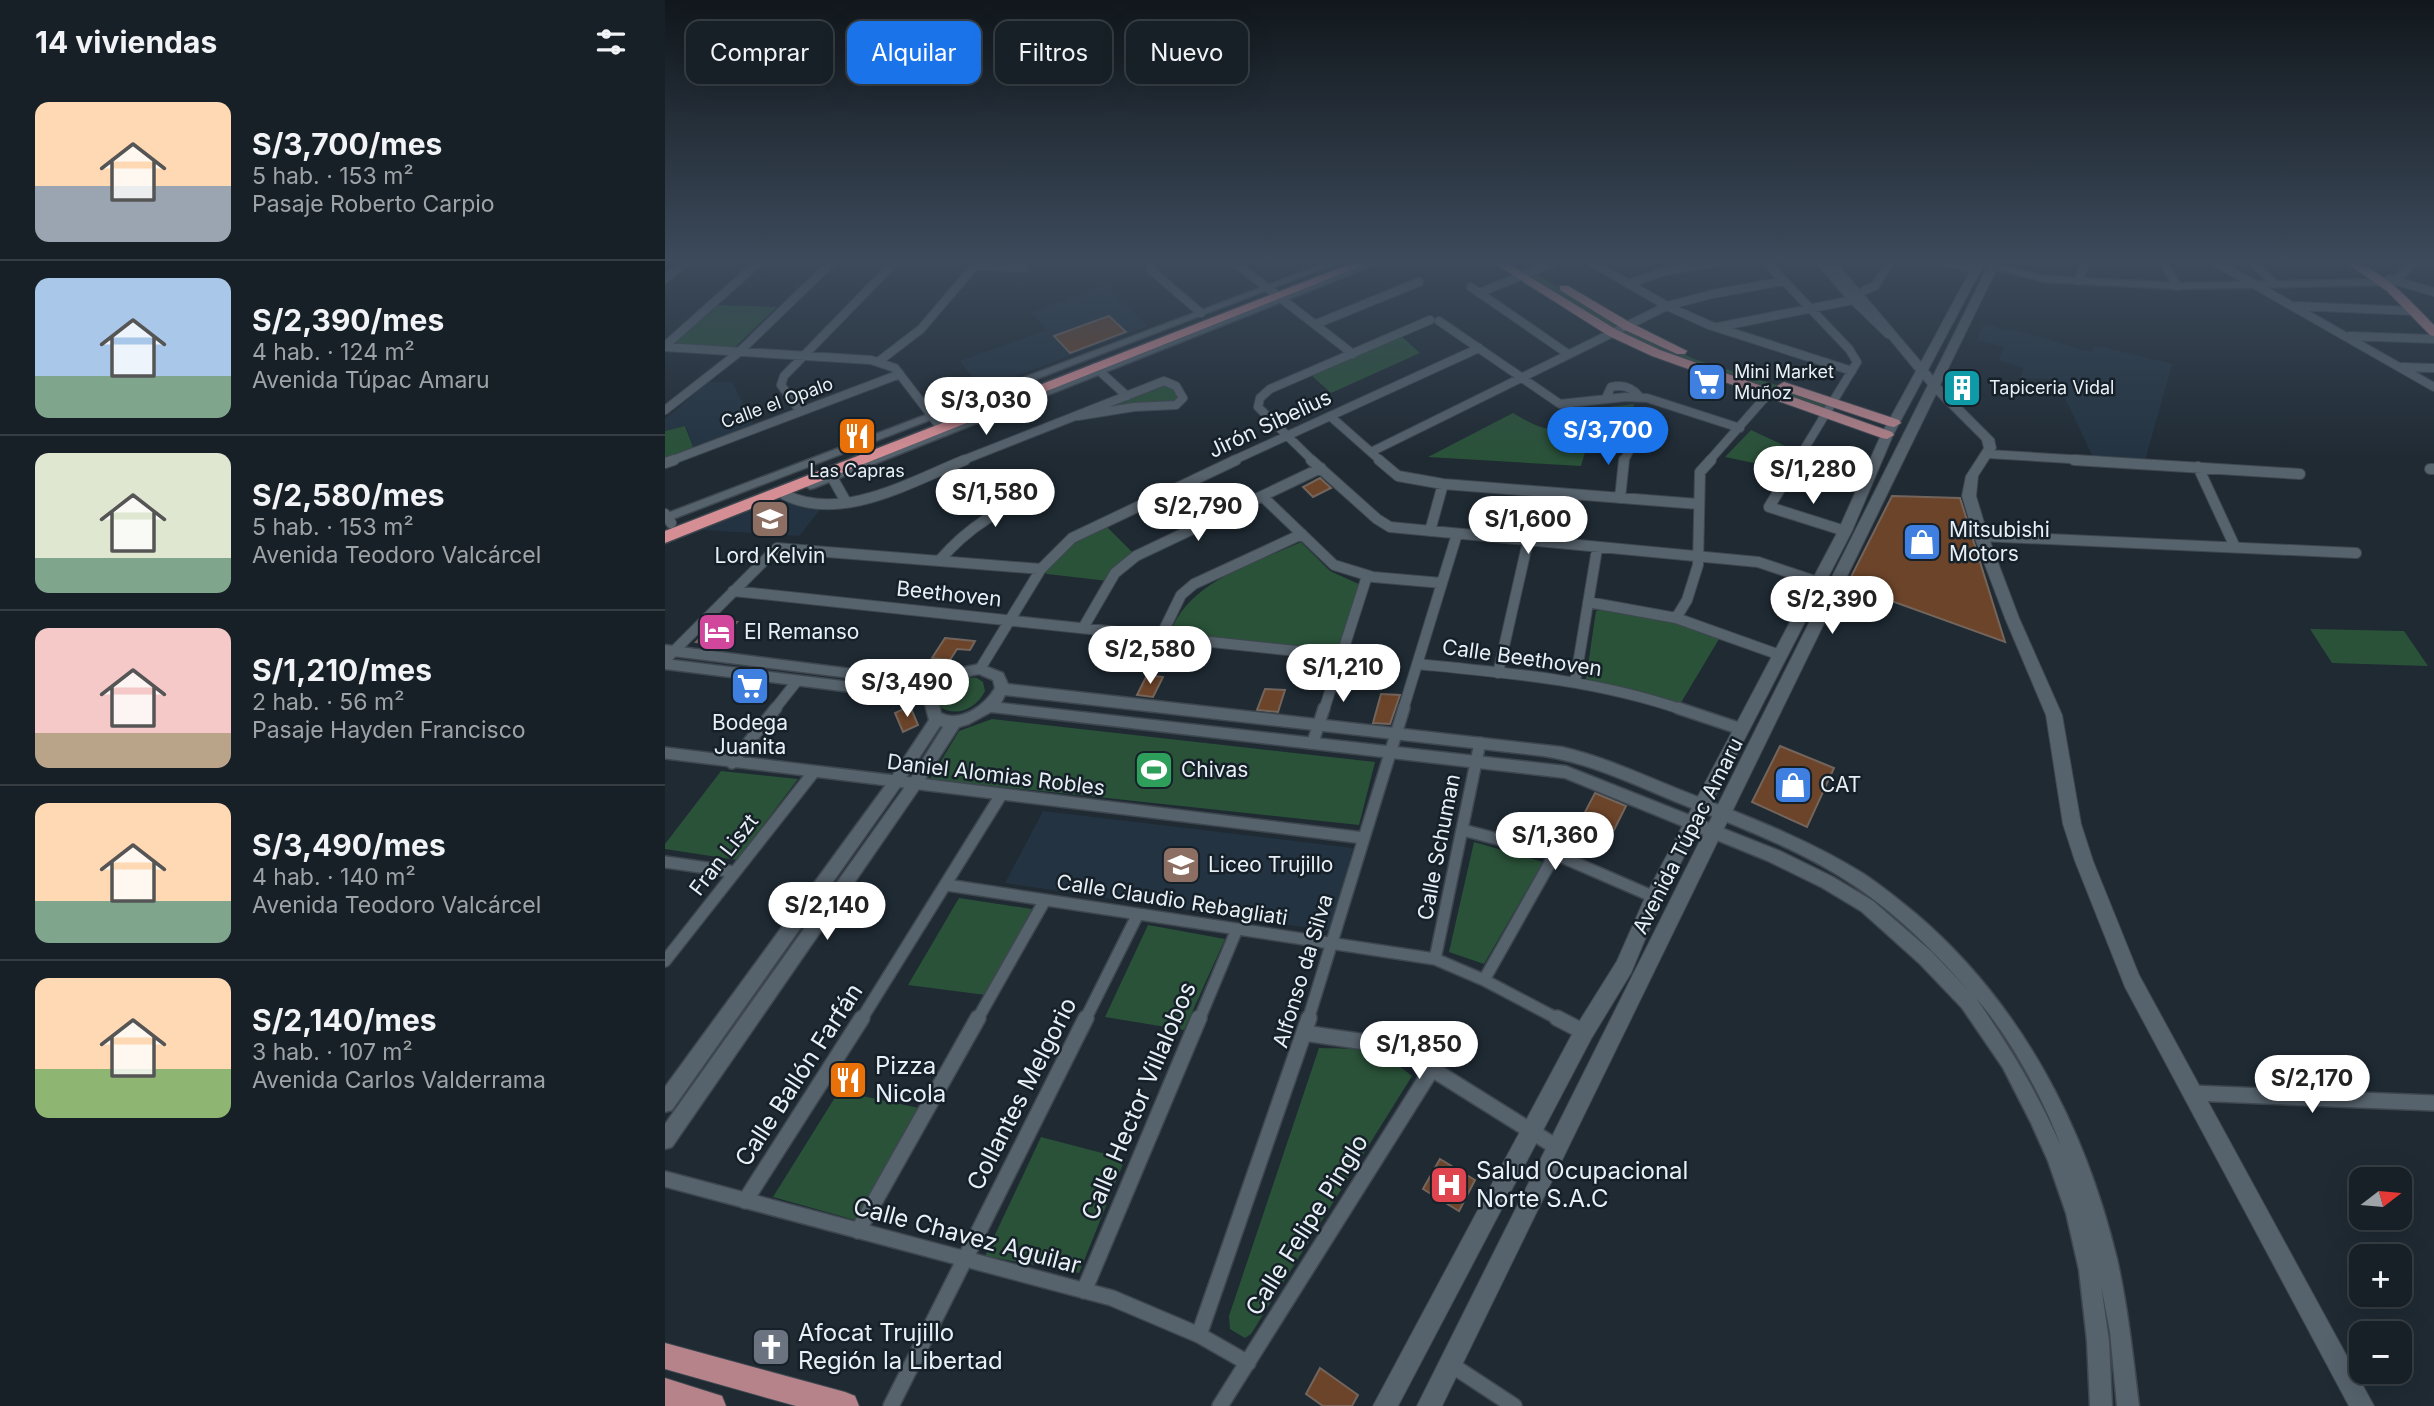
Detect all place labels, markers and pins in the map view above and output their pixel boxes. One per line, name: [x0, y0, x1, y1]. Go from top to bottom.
supermarket icon: Mini Market Muñoz: [1686, 361, 1728, 403]
place label: Mini Market Muñoz: [1734, 361, 1834, 403]
building icon: Tapiceria Vidal: [1941, 367, 1983, 409]
place label: Tapiceria Vidal: [1989, 377, 2114, 398]
pin: S/3,030: [921, 378, 1051, 437]
pin: S/3,700: [1543, 407, 1673, 467]
restaurant icon: Las Capras: [836, 415, 878, 457]
pin: S/1,280: [1748, 447, 1878, 506]
place label: Las Capras: [809, 460, 905, 481]
pin: S/1,580: [930, 470, 1060, 529]
pin: S/2,790: [1133, 484, 1263, 543]
pin: S/1,600: [1463, 496, 1593, 556]
school or university icon: Lord Kelvin: [749, 498, 791, 540]
place label: Mitsubishi Motors: [1949, 517, 2050, 566]
shop icon: Mitsubishi Motors: [1901, 521, 1943, 563]
place label: Lord Kelvin: [715, 543, 825, 568]
pin: S/2,390: [1767, 576, 1897, 636]
hotel icon: El Remanso: [696, 611, 738, 653]
place label: El Remanso: [744, 619, 859, 644]
pin: S/2,580: [1085, 626, 1215, 686]
pin: S/1,210: [1278, 644, 1408, 704]
pin: S/3,490: [842, 660, 972, 719]
supermarket icon: Bodega Juanita: [729, 665, 771, 707]
place label: Bodega Juanita: [712, 710, 788, 759]
sports icon: Chivas: [1133, 749, 1175, 791]
place label: Chivas: [1181, 757, 1248, 782]
shop icon: CAT: [1772, 764, 1814, 806]
place label: CAT: [1820, 772, 1861, 797]
pin: S/1,360: [1490, 812, 1620, 872]
school or university icon: Liceo Trujillo: [1160, 844, 1202, 886]
place label: Liceo Trujillo: [1208, 852, 1333, 877]
pin: S/2,140: [762, 883, 892, 942]
pin: S/1,850: [1354, 1021, 1484, 1081]
place label: Pizza Nicola: [875, 1051, 946, 1108]
pin: S/2,170: [2247, 1056, 2377, 1115]
restaurant icon: Pizza Nicola: [827, 1059, 869, 1101]
place label: Salud Ocupacional Norte S.A.C: [1476, 1156, 1688, 1213]
hospital icon: Salud Ocupacional Norte S.A.C: [1428, 1164, 1470, 1206]
place label: Afocat Trujillo Región la Libertad: [798, 1318, 1003, 1375]
church icon: Afocat Trujillo Región la Libertad: [750, 1326, 792, 1368]

